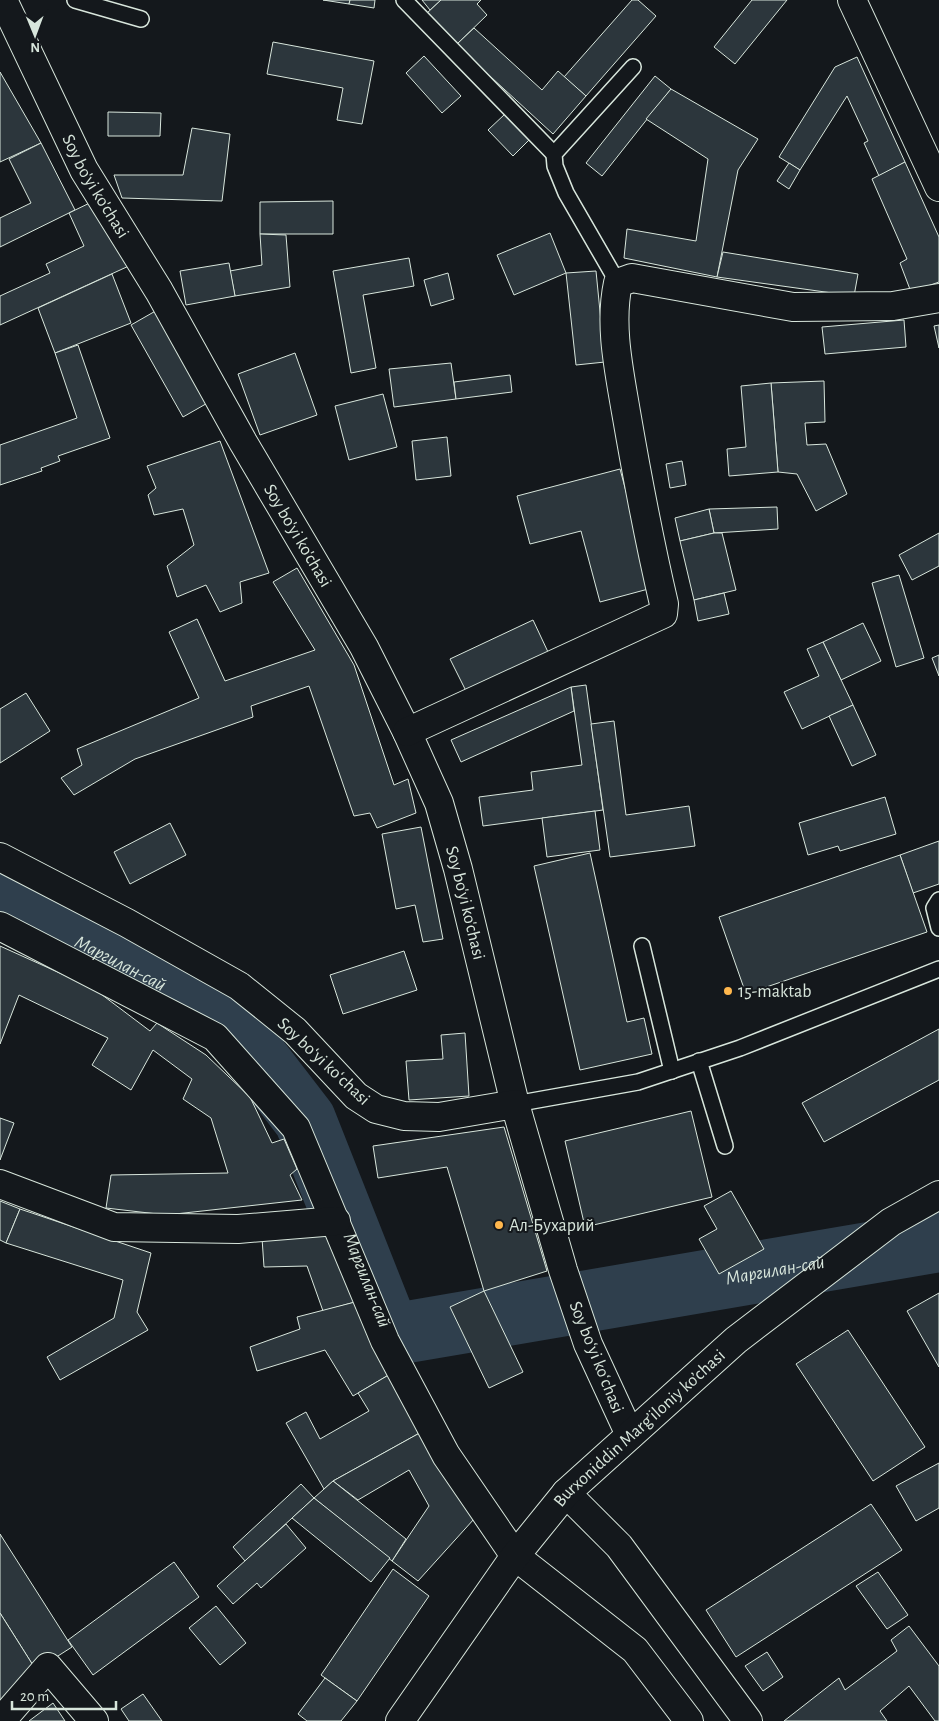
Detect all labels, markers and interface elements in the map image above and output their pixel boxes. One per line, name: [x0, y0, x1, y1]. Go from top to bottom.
north arrow: [10, 10, 60, 60]
text: N: [30, 40, 40, 54]
street label: Soy bo'yi ko'chasi: [58, 132, 132, 241]
street label: Soy bo'yi ko'chasi: [260, 481, 335, 591]
street label: Soy bo'yi ko'chasi: [442, 844, 488, 962]
water label: Маргилан-сай: [71, 932, 169, 995]
place label: 15-maktab: [738, 983, 811, 1001]
marker: 15-maktab: [722, 985, 734, 997]
street label: Soy boʻyi koʻchasi: [274, 1015, 373, 1109]
place label: Ал-Бухарий: [509, 1217, 595, 1235]
marker: Ал-Бухарий: [493, 1219, 505, 1231]
water label: Маргилан-сай: [340, 1230, 394, 1330]
water label: Маргилан-сай: [724, 1253, 826, 1288]
street label: Soy boʻyi koʻchasi: [565, 1299, 627, 1416]
street label: Burxoniddin Marg’iloniy ko’chasi: [551, 1346, 729, 1511]
scale bar: [12, 1678, 116, 1710]
text: 20 m: [20, 1689, 49, 1704]

